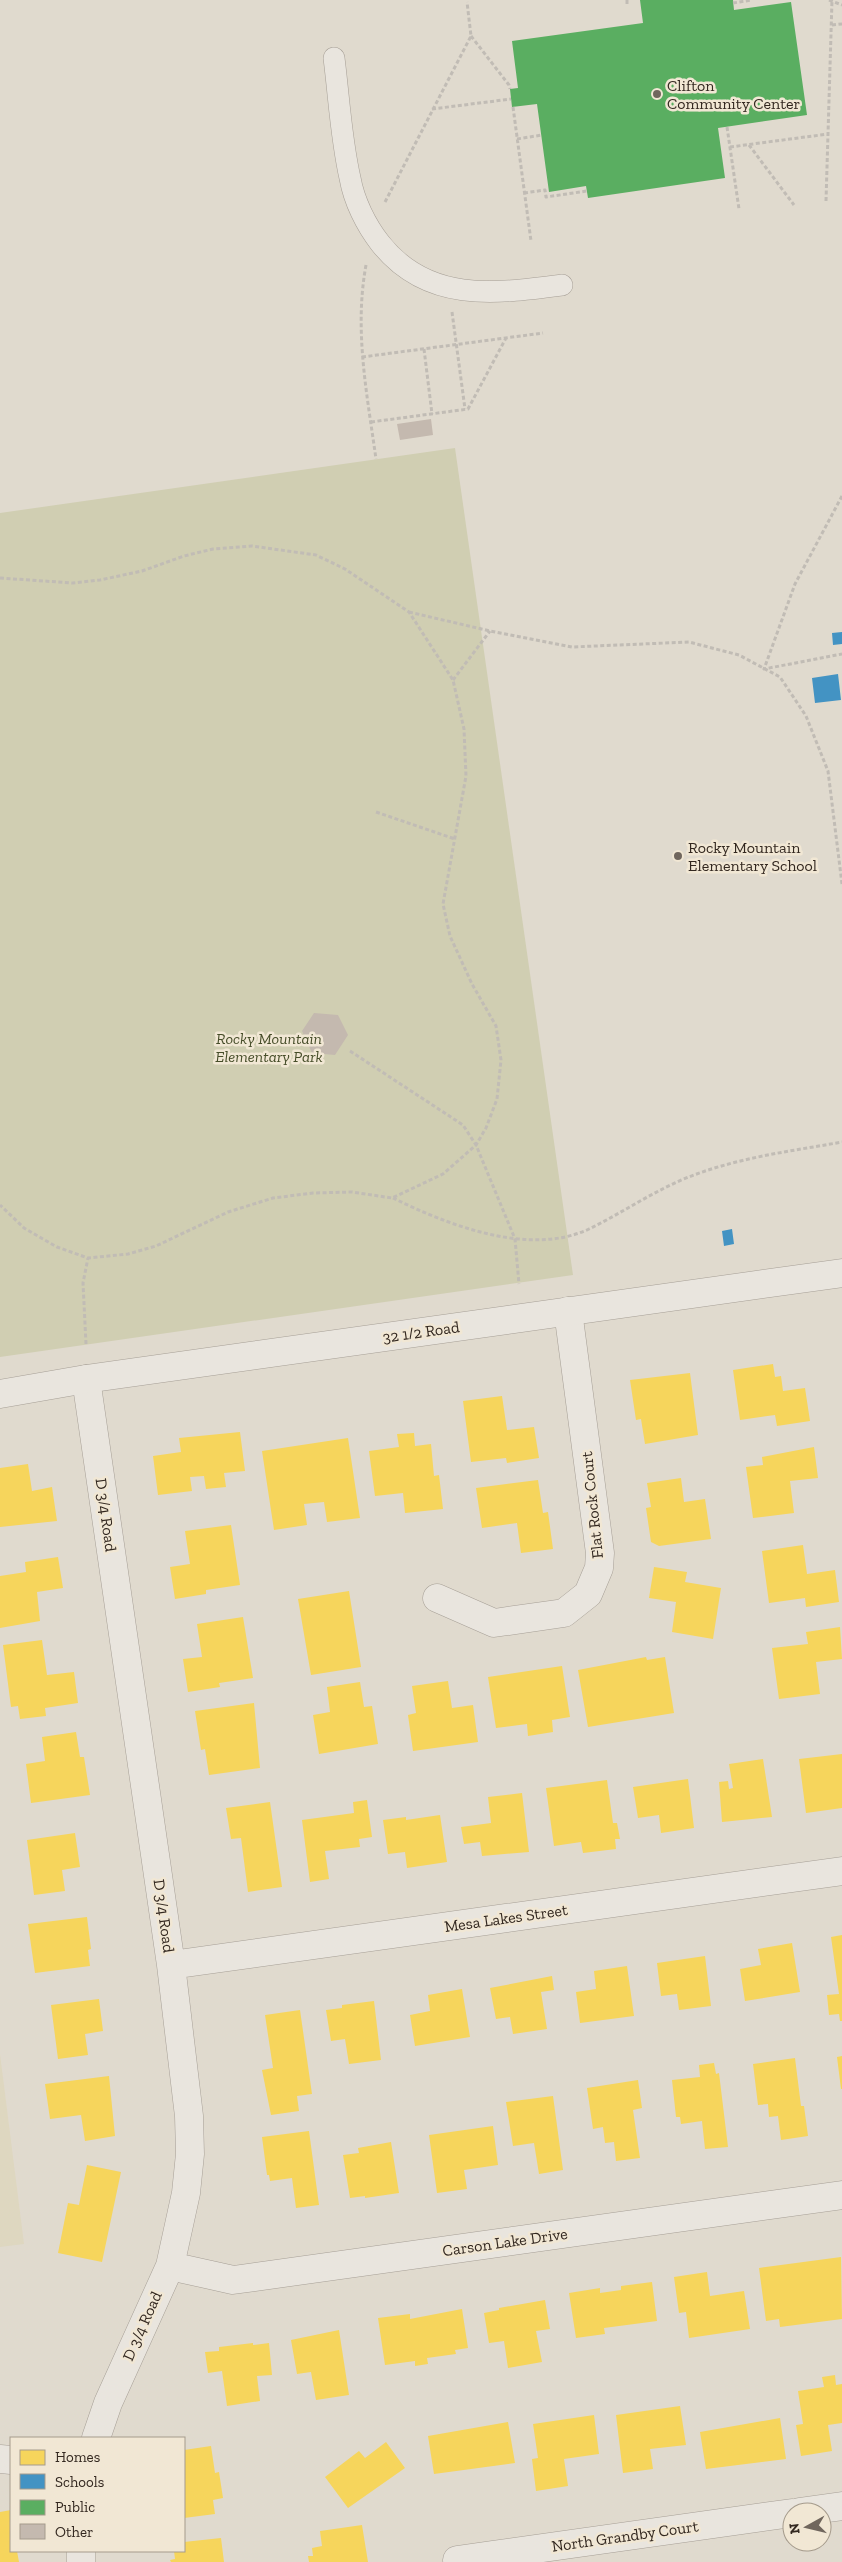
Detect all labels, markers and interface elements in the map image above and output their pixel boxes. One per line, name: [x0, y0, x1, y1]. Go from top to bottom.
place label: Clifton Community Center: [667, 76, 801, 113]
marker: Clifton Community Center: [651, 88, 663, 100]
place label: Rocky Mountain Elementary School: [688, 838, 817, 875]
marker: Rocky Mountain Elementary School: [672, 850, 684, 862]
park label: Rocky Mountain Elementary Park: [215, 1029, 323, 1066]
street label: 32 1/2 Road: [381, 1317, 461, 1347]
street label: Flat Rock Court: [577, 1450, 607, 1560]
street label: D 3/4 Road: [91, 1477, 121, 1553]
street label: D 3/4 Road: [149, 1878, 179, 1954]
street label: Mesa Lakes Street: [443, 1900, 569, 1936]
street label: Carson Lake Drive: [441, 2224, 569, 2260]
street label: D 3/4 Road: [118, 2288, 166, 2364]
legend: [10, 2437, 185, 2552]
text: Homes: [55, 2448, 100, 2466]
text: Schools: [55, 2473, 104, 2491]
text: Public: [55, 2498, 95, 2516]
north arrow: [782, 2502, 832, 2552]
street label: North Grandby Court: [550, 2516, 700, 2556]
text: N: [785, 2522, 804, 2535]
text: Other: [55, 2523, 93, 2541]

